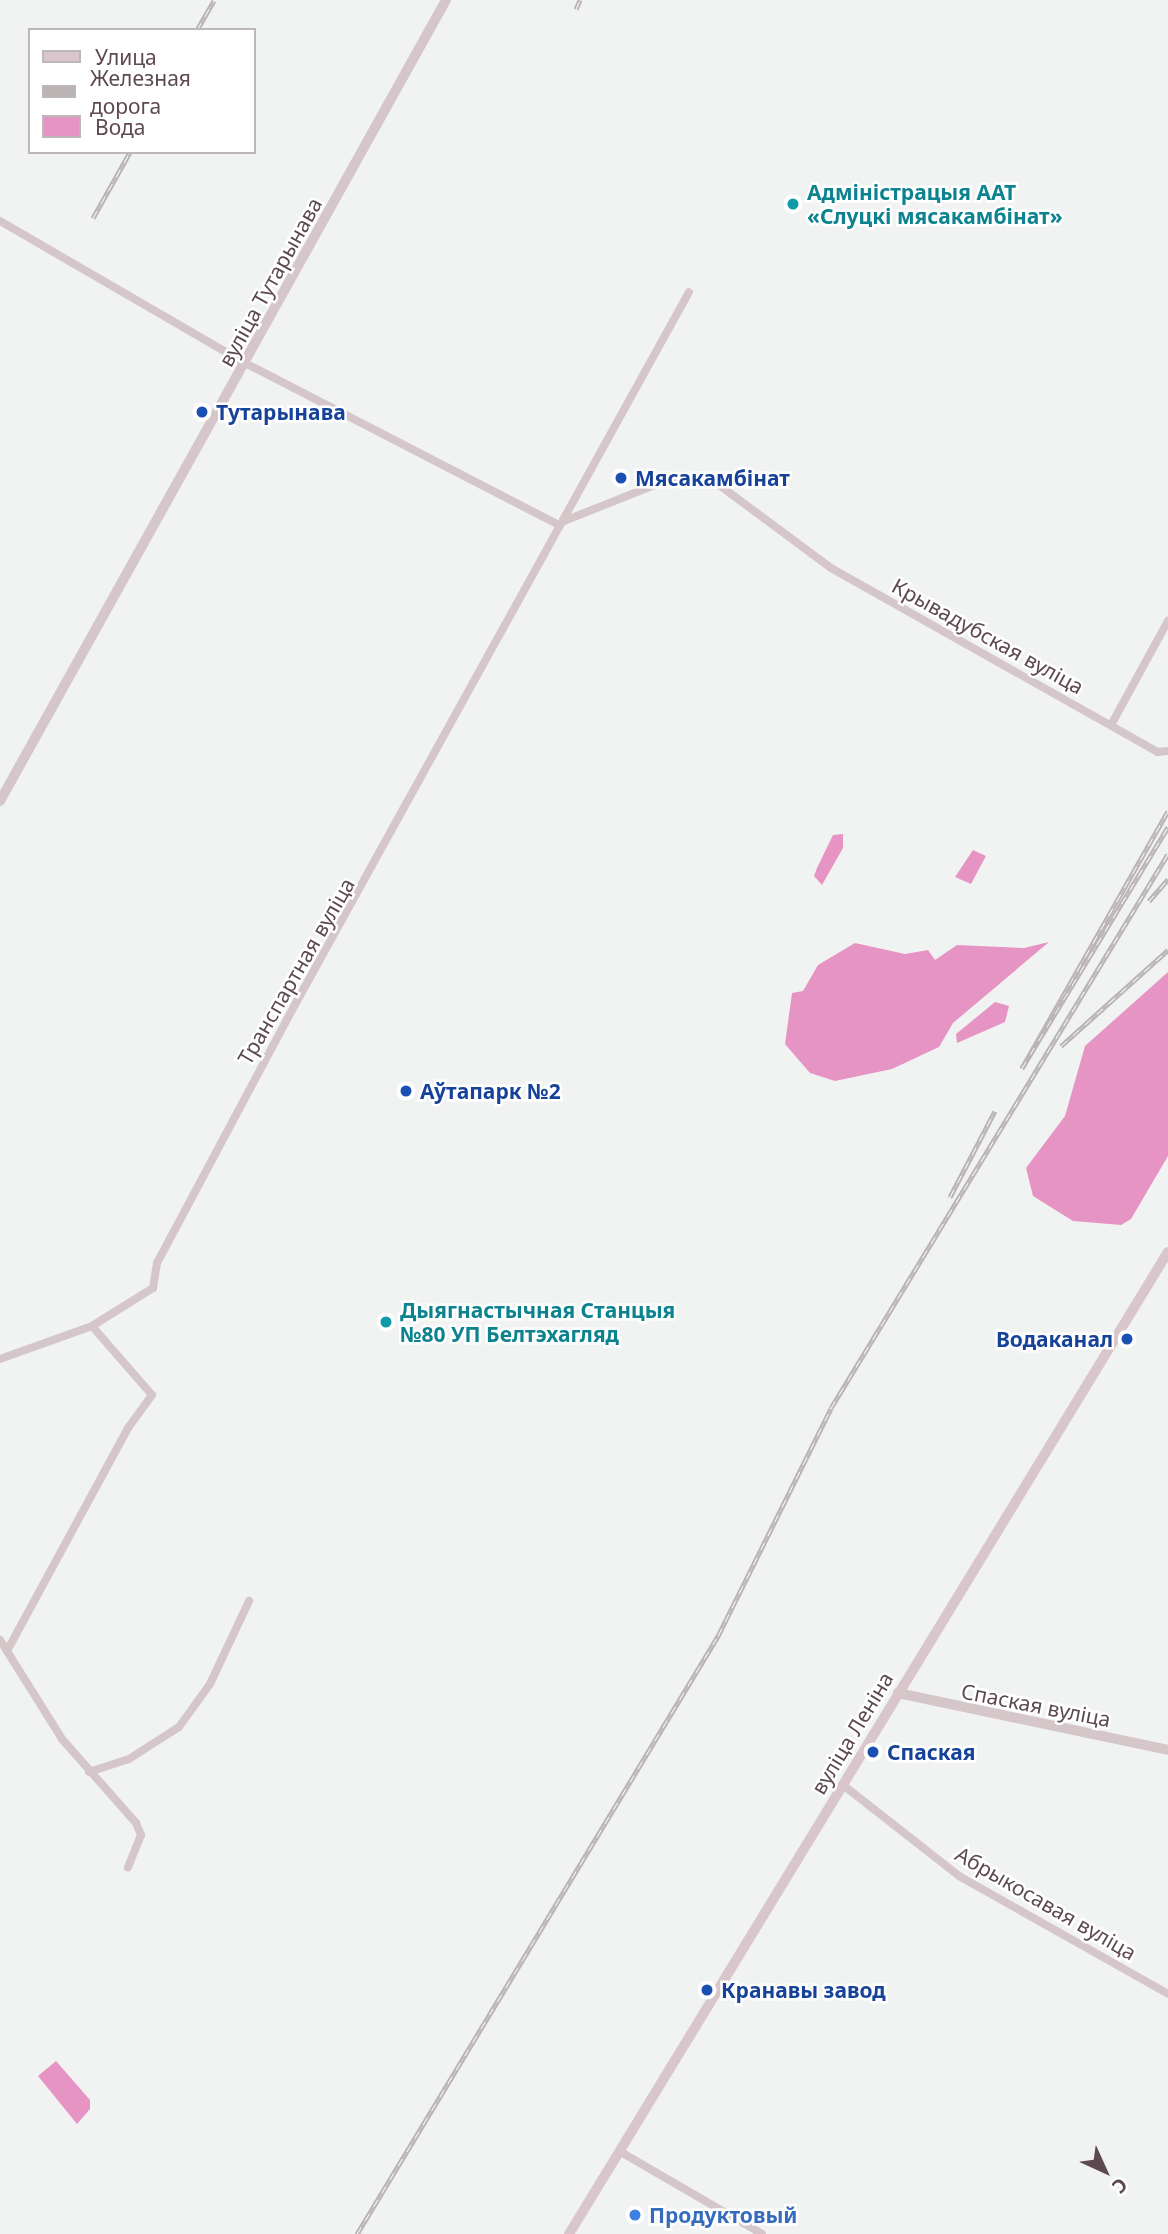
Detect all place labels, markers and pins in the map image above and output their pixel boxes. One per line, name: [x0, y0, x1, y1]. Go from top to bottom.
place label: Адміністрацыя ААТ «Слуцкі мясакамбінат»: [807, 179, 1063, 229]
marker: Адміністрацыя ААТ «Слуцкі мясакамбінат»: [785, 196, 801, 212]
place label: Тутарынава: [216, 399, 346, 425]
marker: Тутарынава: [194, 404, 210, 420]
place label: Мясакамбінат: [635, 465, 790, 491]
marker: Мясакамбінат: [613, 470, 629, 486]
place label: Аўтапарк №2: [420, 1078, 561, 1104]
marker: Аўтапарк №2: [398, 1083, 414, 1099]
place label: Дыягнастычная Станцыя №80 УП Белтэхагляд: [400, 1297, 675, 1347]
marker: Дыягнастычная Станцыя №80 УП Белтэхагляд: [378, 1314, 394, 1330]
place label: Водаканал: [996, 1326, 1113, 1352]
marker: Водаканал: [1119, 1331, 1135, 1347]
place label: Спаская: [887, 1739, 975, 1765]
marker: Спаская: [865, 1744, 881, 1760]
place label: Кранавы завод: [721, 1977, 886, 2003]
marker: Кранавы завод: [699, 1982, 715, 1998]
place label: Продуктовый: [649, 2202, 798, 2228]
marker: Продуктовый: [627, 2207, 643, 2223]

